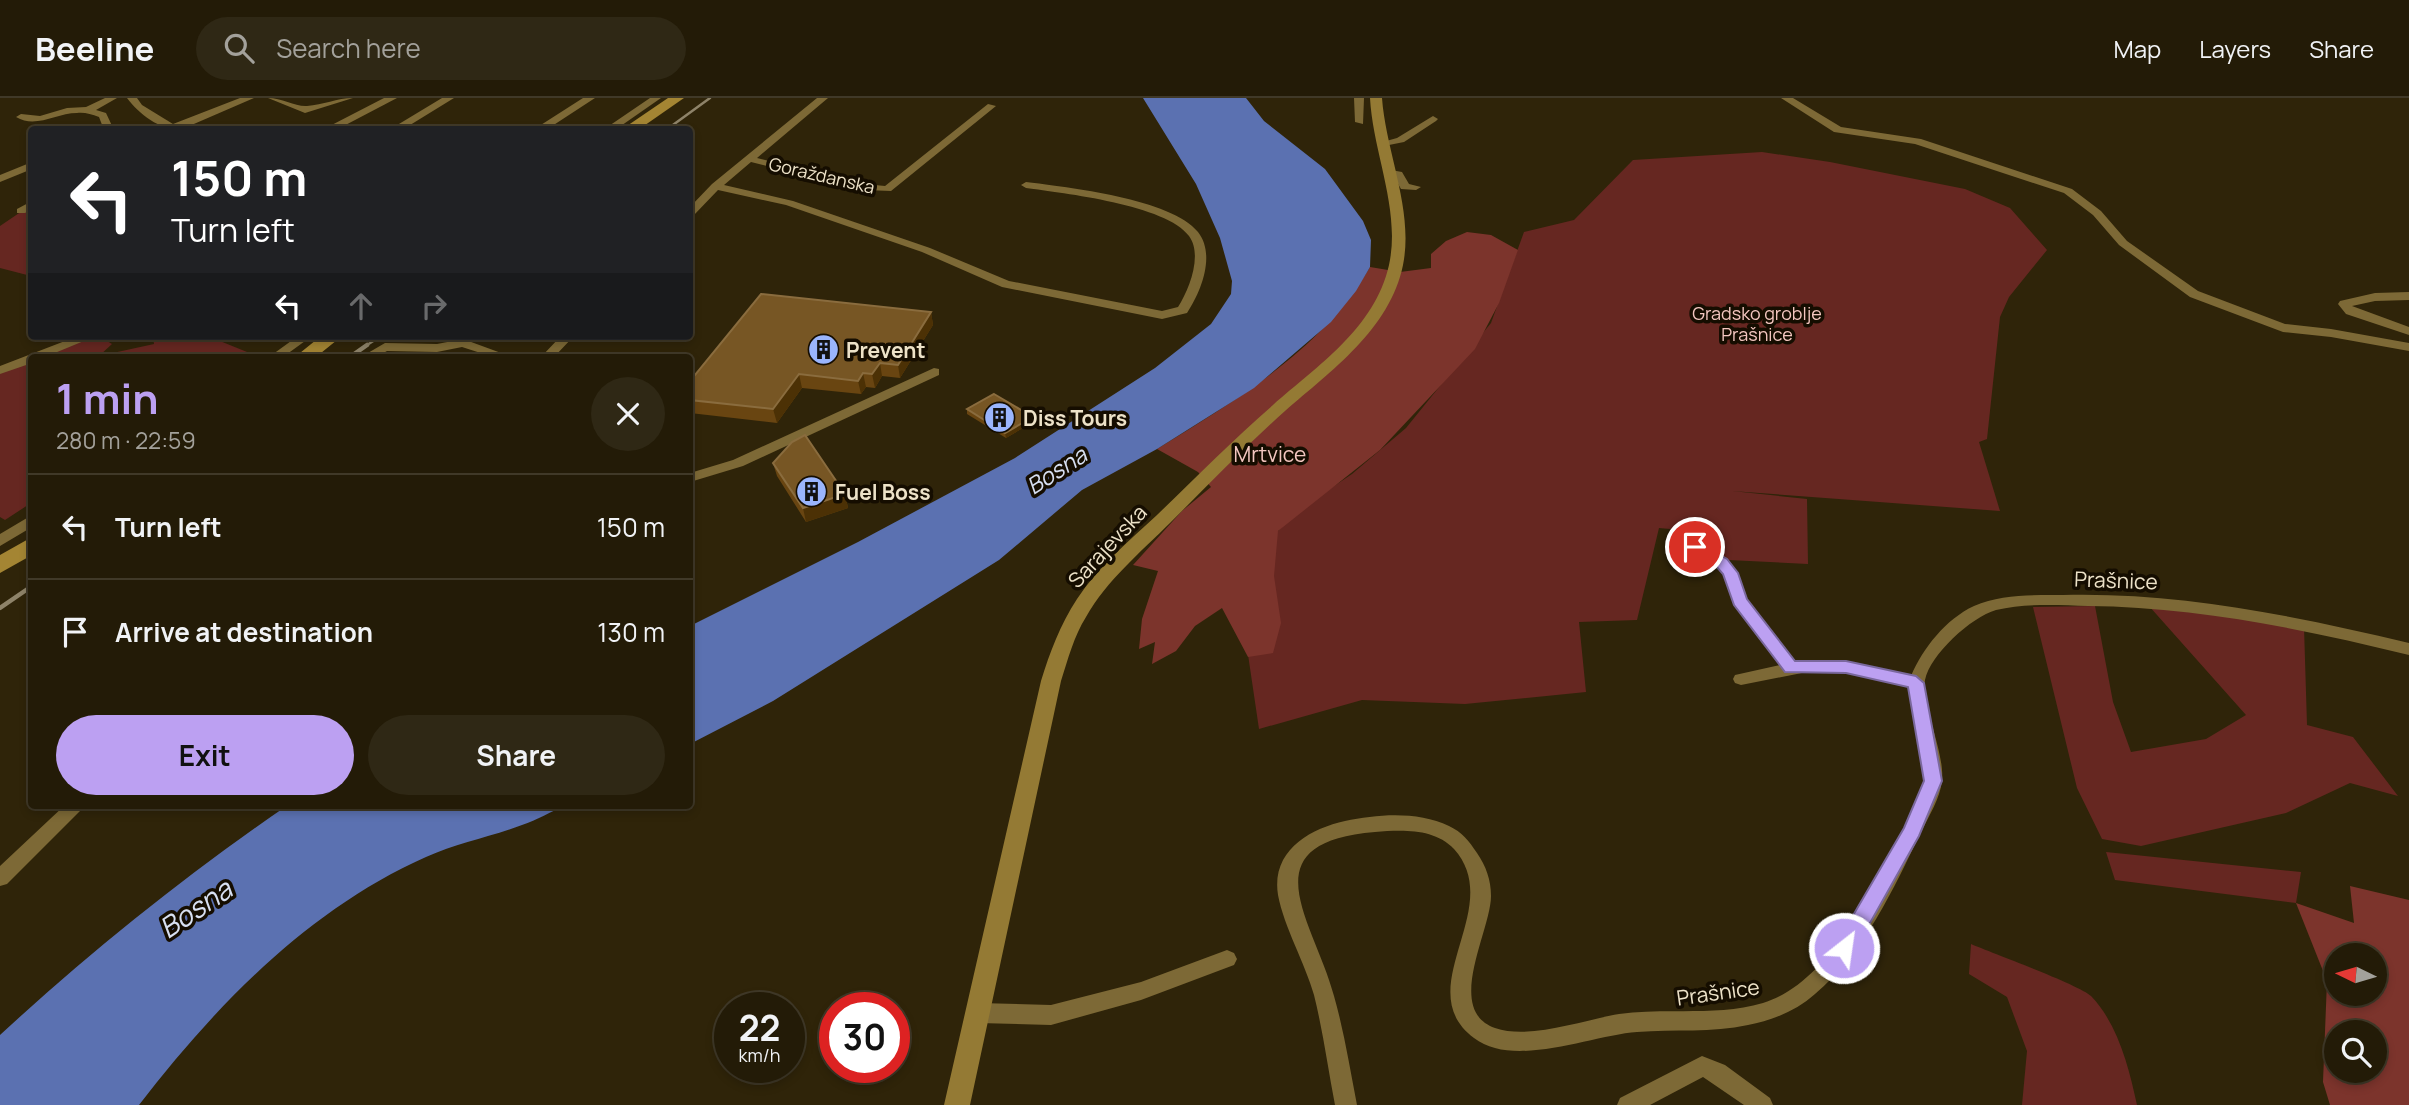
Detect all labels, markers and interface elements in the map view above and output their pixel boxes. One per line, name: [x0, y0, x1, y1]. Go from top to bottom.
search box: [196, 17, 686, 80]
text: Beeline: [35, 26, 154, 71]
icon: search: [220, 29, 258, 67]
text: Search here: [276, 30, 421, 66]
text: Map: [2114, 32, 2161, 65]
text: Layers: [2199, 32, 2271, 65]
text: Share: [2309, 32, 2374, 65]
text: 150 m: [171, 144, 307, 211]
street label: Goraždanska: [767, 151, 877, 199]
icon: left: [56, 154, 147, 245]
text: Turn left: [171, 208, 295, 252]
icon: left: [269, 287, 307, 325]
icon: ahead: [342, 287, 380, 325]
icon: right: [415, 287, 453, 325]
park label: Gradsko groblje Prašnice: [1692, 301, 1822, 346]
building icon: Prevent: [806, 333, 840, 367]
place label: Prevent: [846, 336, 926, 364]
text: 1 min: [56, 369, 159, 427]
button: close: [591, 377, 665, 451]
building icon: Diss Tours: [983, 401, 1017, 435]
place label: Diss Tours: [1023, 404, 1127, 432]
text: 280 m · 22:59: [56, 424, 196, 456]
water label: Bosna: [1020, 438, 1093, 501]
park label: Mrtvice: [1234, 440, 1306, 468]
building icon: Fuel Boss: [795, 475, 829, 509]
place label: Fuel Boss: [835, 478, 931, 506]
street label: Sarajevska: [1061, 498, 1153, 594]
icon: left: [56, 508, 94, 546]
text: Turn left: [115, 509, 222, 545]
text: 150 m: [597, 509, 665, 545]
pin: [1665, 517, 1725, 577]
icon: arrive: [1676, 528, 1714, 566]
street label: Prašnice: [2074, 565, 2158, 595]
icon: arrive: [56, 613, 94, 651]
text: Arrive at destination: [115, 614, 373, 650]
text: 130 m: [597, 614, 665, 650]
button: Exit: [56, 715, 354, 795]
button: Share: [368, 715, 665, 795]
water label: Bosna: [151, 869, 240, 946]
position arrow: [1807, 911, 1881, 985]
north arrow: [2324, 943, 2387, 1006]
map controls: [2324, 943, 2387, 1083]
street label: Prašnice: [1675, 972, 1761, 1012]
speed limit sign: 30: [819, 992, 910, 1083]
text: 22: [739, 1004, 780, 1052]
button: search: [2324, 1020, 2387, 1083]
text: km/h: [739, 1043, 780, 1067]

